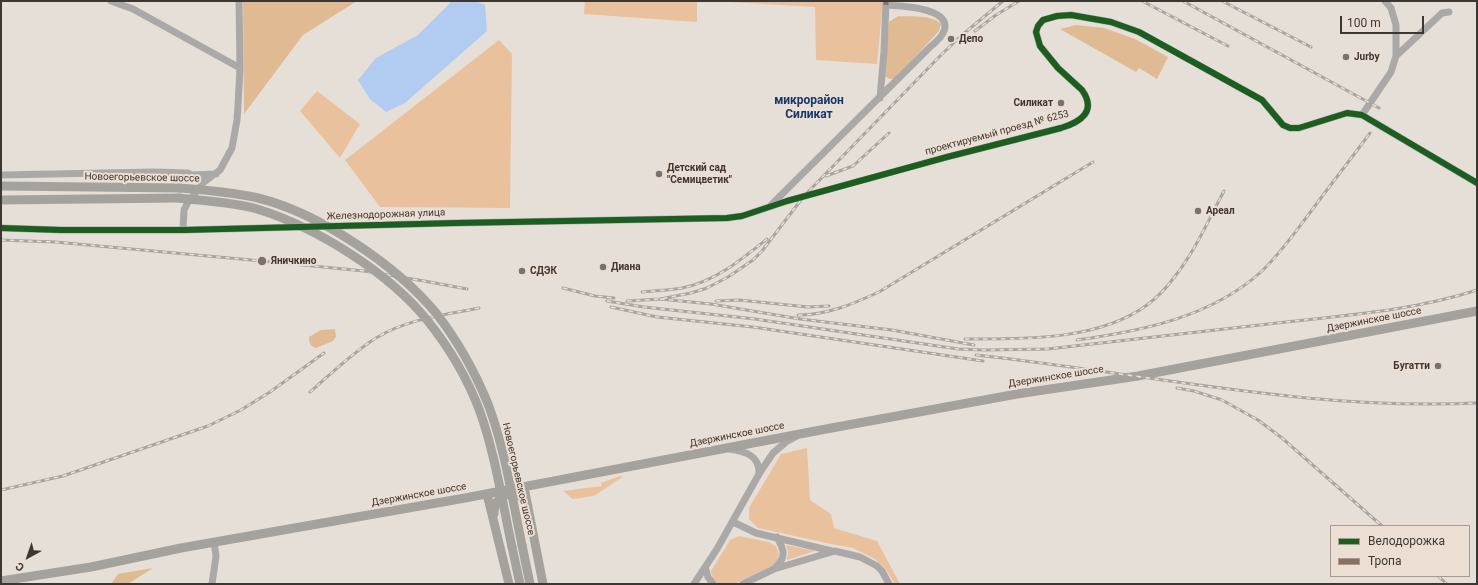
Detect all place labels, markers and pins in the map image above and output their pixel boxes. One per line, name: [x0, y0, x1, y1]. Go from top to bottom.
place label: Депо: [959, 33, 983, 45]
marker: Депо: [946, 34, 956, 44]
place label: Jurby: [1354, 51, 1379, 63]
marker: Jurby: [1341, 52, 1351, 62]
place label: Силикат: [1013, 97, 1053, 109]
marker: Силикат: [1056, 98, 1066, 108]
place label: Детский сад "Семицветик": [667, 162, 732, 186]
marker: Детский сад "Семицветик": [654, 169, 664, 179]
place label: Ареал: [1206, 205, 1235, 217]
marker: Ареал: [1193, 206, 1203, 216]
marker: Яничкино: [256, 255, 268, 267]
place label: Яничкино: [271, 255, 316, 267]
place label: Диана: [611, 261, 640, 273]
marker: Диана: [598, 262, 608, 272]
place label: СДЭК: [530, 265, 557, 277]
marker: СДЭК: [517, 266, 527, 276]
place label: Бугатти: [1393, 360, 1430, 372]
marker: Бугатти: [1433, 361, 1443, 371]

